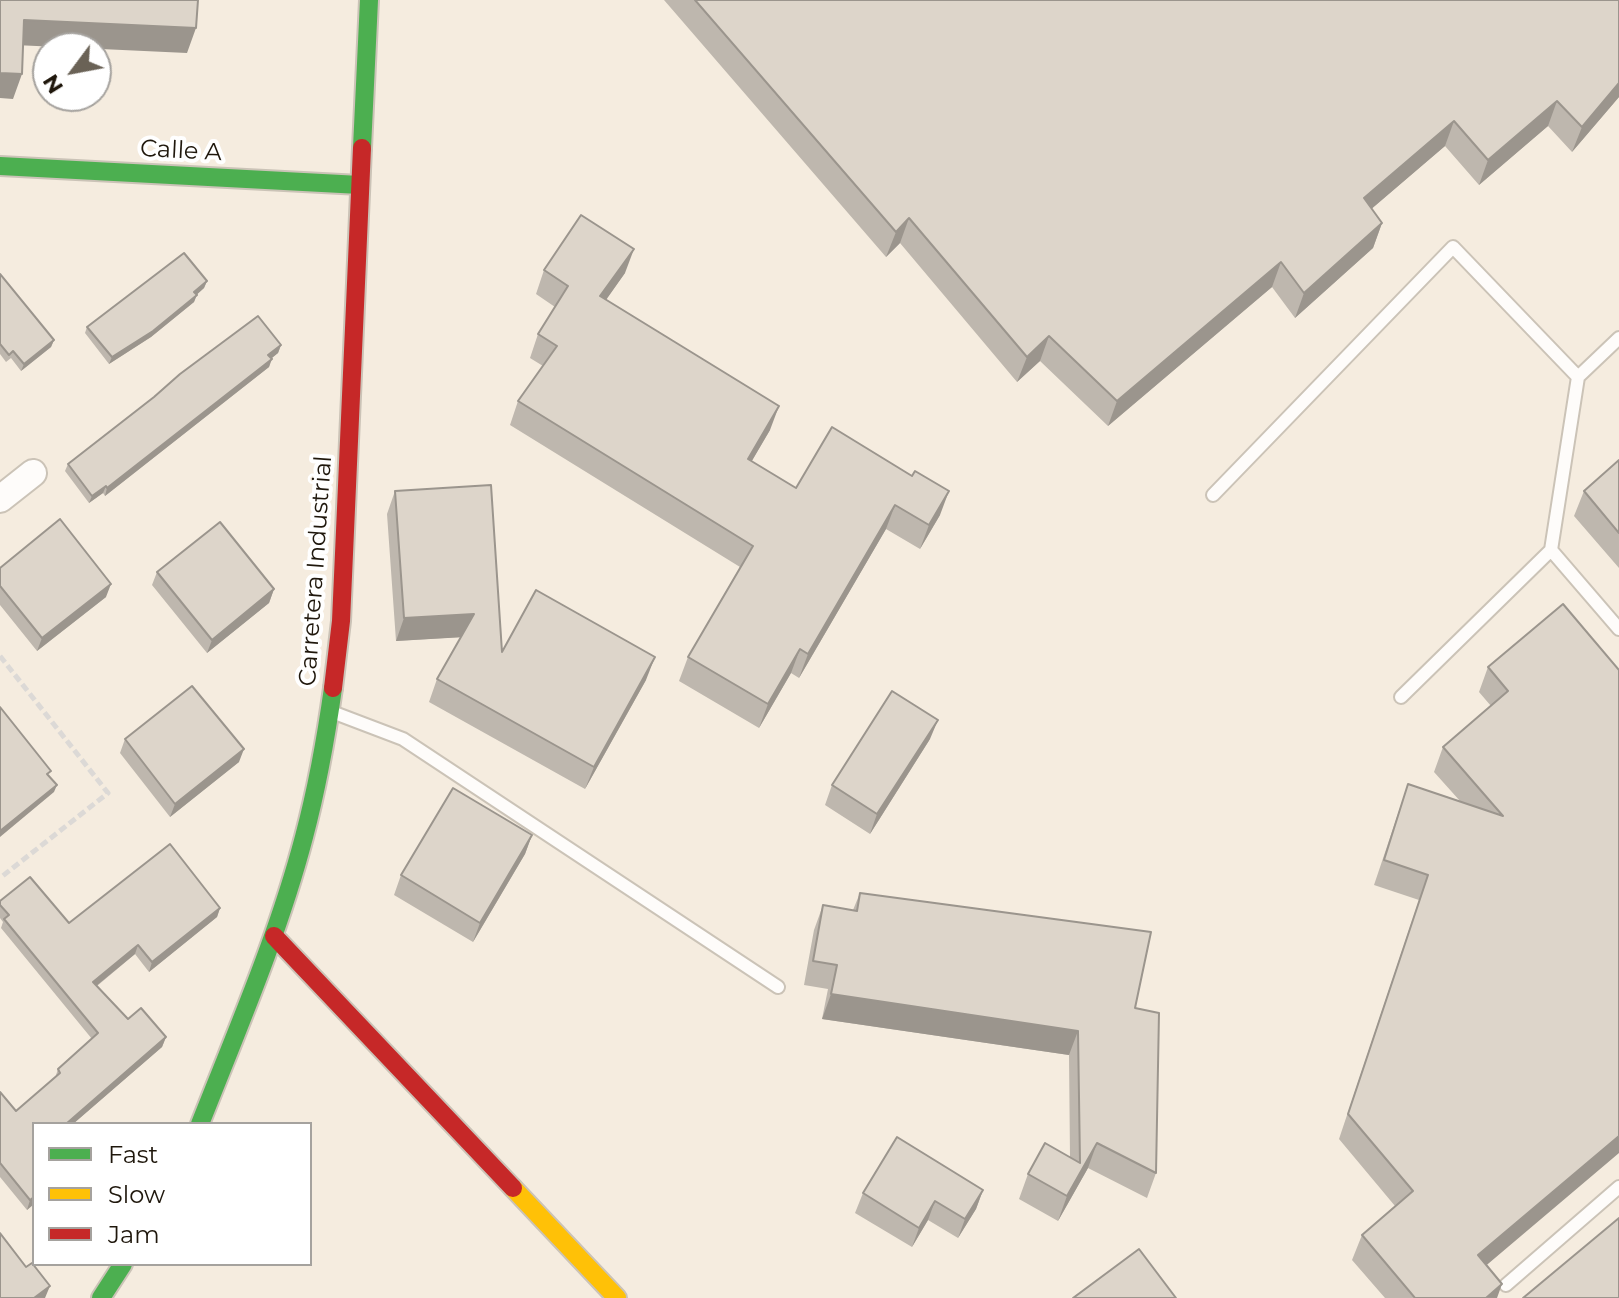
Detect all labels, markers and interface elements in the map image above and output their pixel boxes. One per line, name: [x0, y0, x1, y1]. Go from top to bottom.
north arrow: [32, 32, 112, 112]
text: N: [37, 69, 69, 99]
street label: Calle A: [139, 134, 223, 168]
street label: Carretera Industrial: [294, 455, 338, 687]
legend: [32, 1122, 312, 1266]
text: Fast: [108, 1140, 158, 1169]
text: Slow: [108, 1180, 165, 1209]
text: Jam: [108, 1220, 160, 1249]

